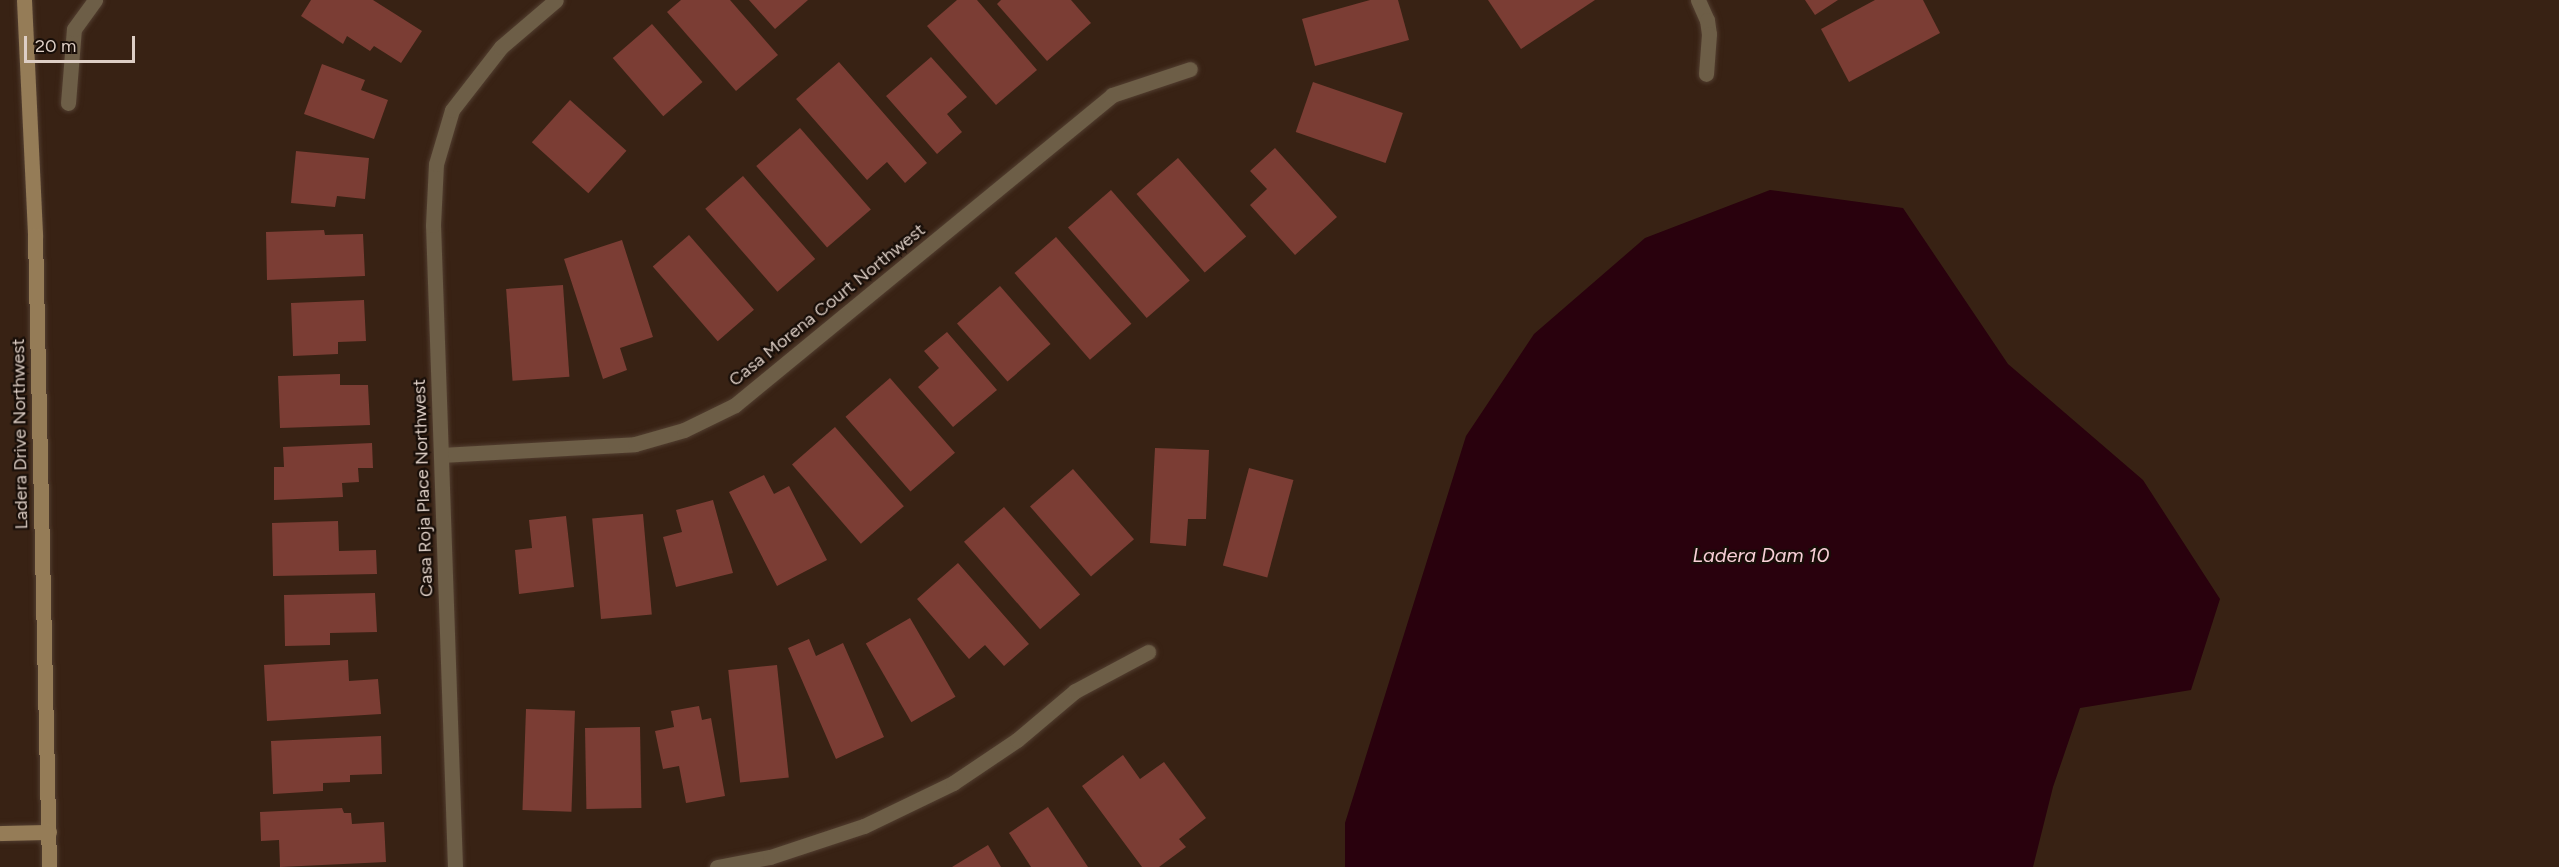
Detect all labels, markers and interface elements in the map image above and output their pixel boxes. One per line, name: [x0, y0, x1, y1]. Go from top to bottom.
scale bar: [27, 24, 138, 62]
text: 20 m: [35, 35, 76, 57]
street label: Casa Morena Court Northwest: [724, 219, 930, 391]
street label: Ladera Drive Northwest: [8, 338, 32, 530]
street label: Casa Roja Place Northwest: [408, 379, 438, 597]
water label: Ladera Dam 10: [1693, 543, 1829, 567]

